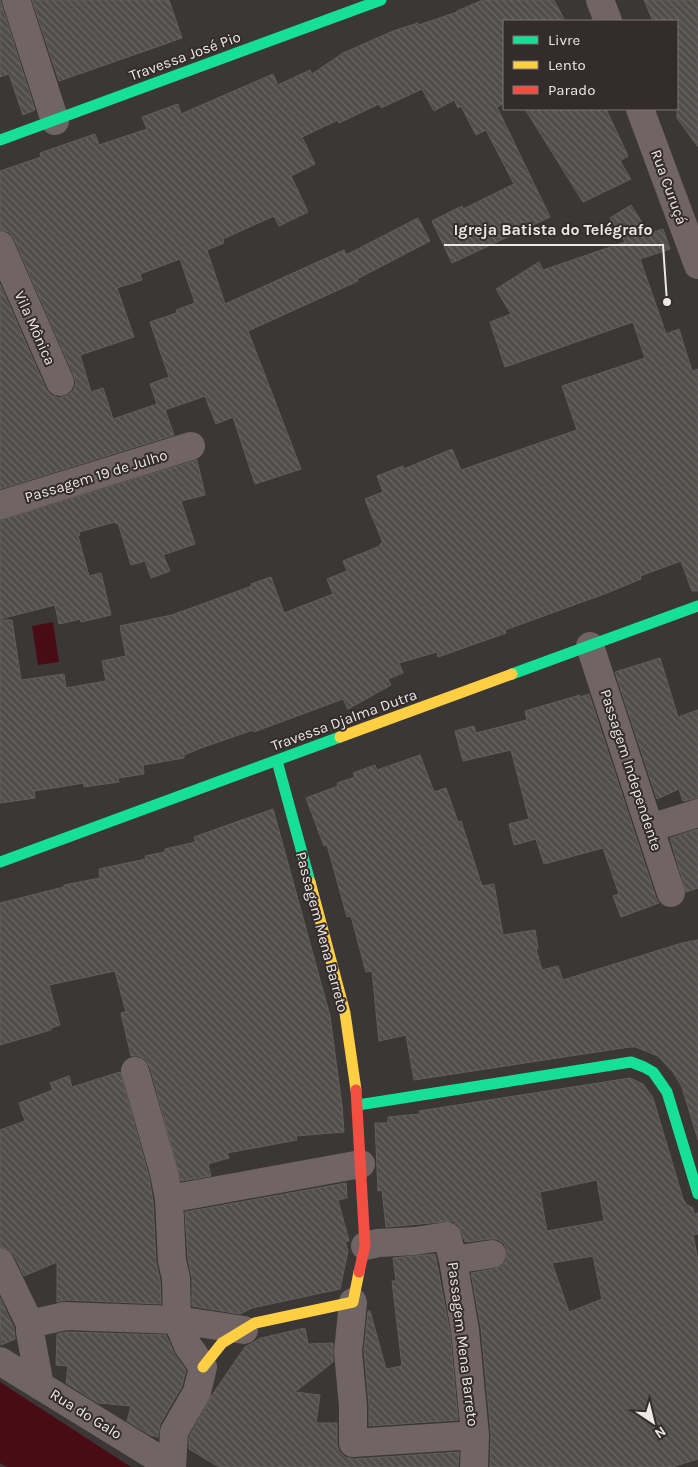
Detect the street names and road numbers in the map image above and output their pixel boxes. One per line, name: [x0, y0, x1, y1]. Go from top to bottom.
street label: Travessa José Pio: [127, 27, 243, 85]
street label: Rua Curuçá: [647, 147, 691, 227]
street label: Vila Mônica: [11, 288, 59, 368]
street label: Passagem 19 de Julho: [22, 446, 170, 506]
street label: Travessa Djalma Dutra: [268, 685, 420, 755]
street label: Passagem Independente: [596, 687, 666, 853]
street label: Passagem Mena Barreto: [292, 850, 352, 1014]
street label: Passagem Mena Barreto: [444, 1261, 482, 1427]
street label: Rua do Galo: [47, 1385, 125, 1443]

